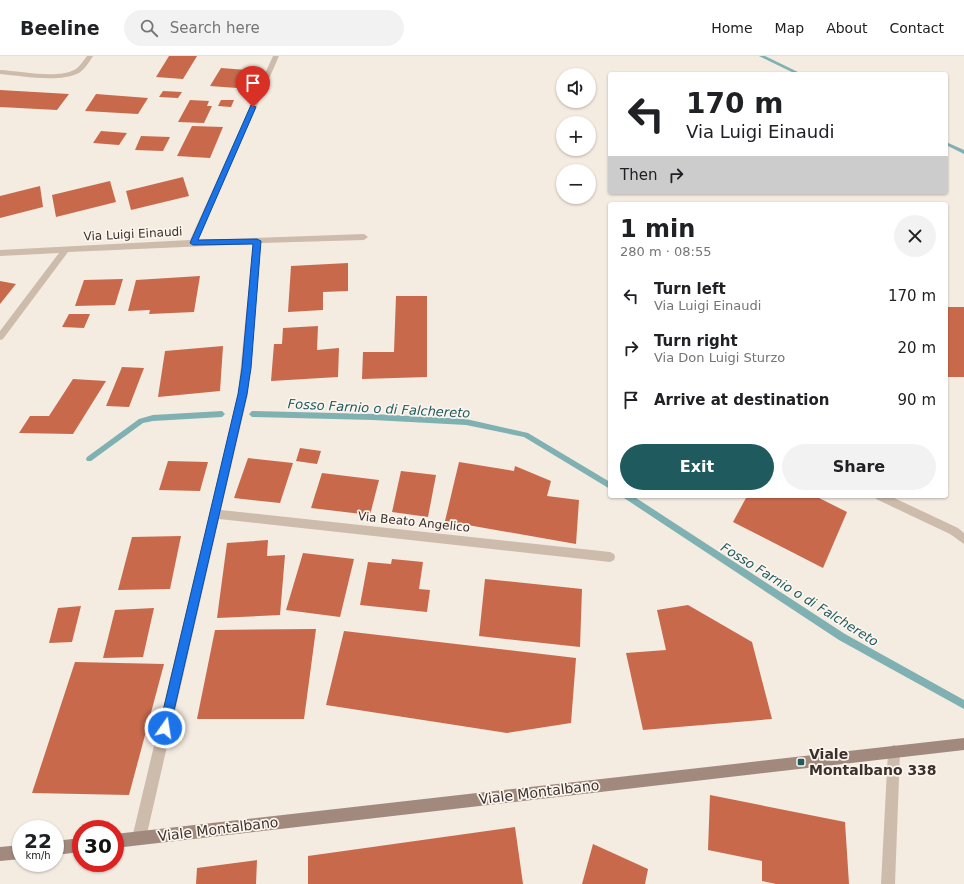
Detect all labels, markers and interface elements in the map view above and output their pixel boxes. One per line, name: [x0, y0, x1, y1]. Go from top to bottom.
search box: [124, 10, 404, 46]
text: Beeline: [20, 17, 100, 39]
icon: search: [138, 17, 160, 39]
text: Search here: [170, 19, 260, 37]
text: Home: [711, 20, 753, 36]
text: Map: [775, 20, 804, 36]
text: About: [826, 20, 868, 36]
text: Contact: [890, 20, 944, 36]
pin: [236, 66, 270, 107]
map controls: [556, 68, 596, 204]
button: sound: [556, 68, 596, 108]
icon: arrive: [242, 72, 264, 94]
text: 170 m: [686, 87, 783, 120]
icon: left: [620, 88, 672, 140]
button: +: [556, 116, 596, 156]
text: Via Luigi Einaudi: [686, 121, 835, 142]
button: −: [556, 164, 596, 204]
icon: right: [665, 164, 687, 186]
text: Then: [620, 166, 657, 184]
text: 1 min: [620, 215, 695, 243]
button: close: [894, 215, 936, 257]
street label: Via Luigi Einaudi: [83, 224, 183, 244]
text: 280 m · 08:55: [620, 244, 711, 259]
text: Turn left: [654, 280, 726, 298]
icon: left: [620, 285, 642, 307]
text: 170 m: [888, 287, 936, 305]
text: Via Luigi Einaudi: [654, 298, 761, 313]
text: Turn right: [654, 332, 738, 350]
icon: right: [620, 337, 642, 359]
text: 20 m: [898, 339, 936, 357]
text: Via Don Luigi Sturzo: [654, 350, 785, 365]
icon: arrive: [620, 389, 642, 411]
text: Arrive at destination: [654, 391, 829, 409]
text: 90 m: [898, 391, 936, 409]
water label: Fosso Farnio o di Falchereto: [287, 396, 471, 421]
button: Exit: [620, 444, 774, 490]
button: Share: [782, 444, 936, 490]
street label: Via Beato Angelico: [357, 509, 471, 535]
water label: Fosso Farnio o di Falchereto: [718, 540, 881, 649]
position arrow: [144, 707, 186, 749]
place label: Viale Montalbano 338: [809, 746, 937, 778]
marker: Viale Montalbano 338: [796, 757, 806, 767]
street label: Viale Montalbano: [478, 777, 600, 807]
street label: Viale Montalbano: [157, 814, 279, 844]
speed limit sign: 30: [72, 820, 124, 872]
text: 22: [24, 829, 52, 853]
text: km/h: [25, 850, 51, 861]

